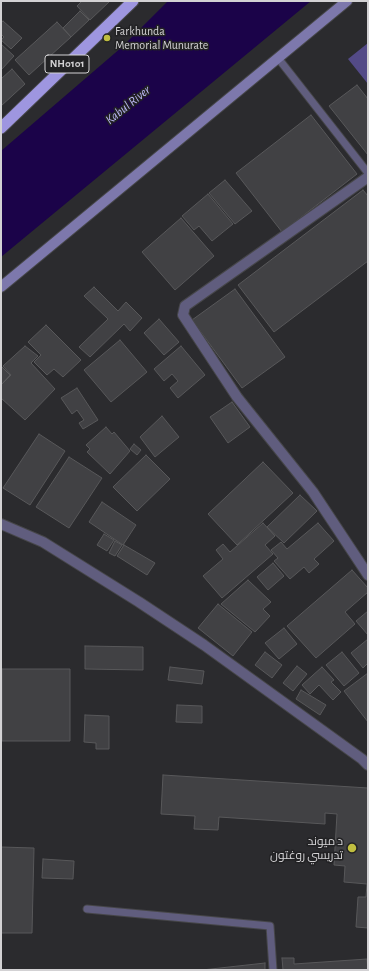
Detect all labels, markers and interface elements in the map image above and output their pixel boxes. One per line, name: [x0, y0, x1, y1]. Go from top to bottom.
place label: Farkhunda Memorial Munurate: [115, 24, 208, 52]
marker: Farkhunda Memorial Munurate: [102, 33, 112, 43]
road number: NH0101: [45, 55, 89, 73]
water label: Kabul River: [102, 82, 154, 128]
place label: د میوند تدریسي روغتون: [270, 834, 343, 862]
marker: د میوند تدریسي روغتون: [346, 842, 358, 854]

